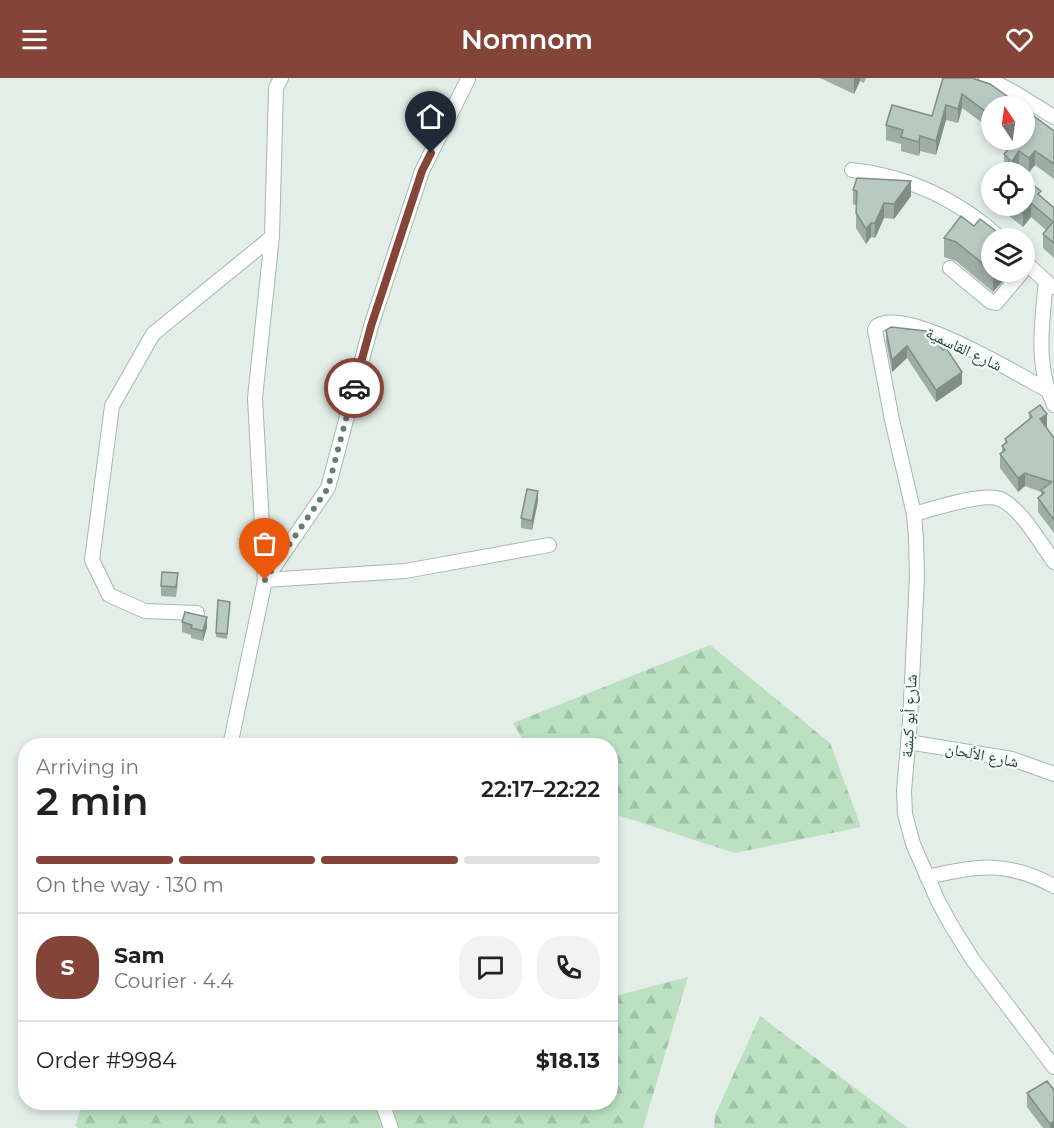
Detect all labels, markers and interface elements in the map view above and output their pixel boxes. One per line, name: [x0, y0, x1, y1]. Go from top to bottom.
icon: menu: [18, 23, 51, 56]
text: Nomnom: [461, 23, 593, 56]
icon: heart: [1003, 23, 1036, 56]
pin: [405, 91, 456, 153]
north arrow: [981, 96, 1035, 150]
map controls: [981, 96, 1035, 282]
icon: home: [414, 100, 447, 133]
button: locate: [981, 162, 1035, 216]
button: layers: [981, 228, 1035, 282]
street label: شارع القاسمية: [922, 323, 1005, 376]
courier: [324, 358, 384, 418]
icon: car: [338, 372, 371, 405]
pin: [239, 518, 290, 580]
icon: bag: [248, 527, 281, 560]
street label: شارع أبو كبشة: [897, 674, 922, 758]
street label: شارع الألحان: [944, 739, 1020, 772]
text: Arriving in: [36, 755, 139, 779]
text: 22:17–22:22: [481, 776, 600, 803]
text: 2 min: [36, 777, 149, 825]
text: On the way · 130 m: [36, 873, 224, 897]
button: chat: [459, 936, 522, 999]
button: phone: [537, 936, 600, 999]
text: Sam: [114, 942, 165, 969]
text: S: [60, 954, 75, 981]
text: Courier · 4.4: [114, 969, 233, 993]
text: Order #9984: [36, 1047, 176, 1074]
text: $18.13: [536, 1047, 600, 1074]

